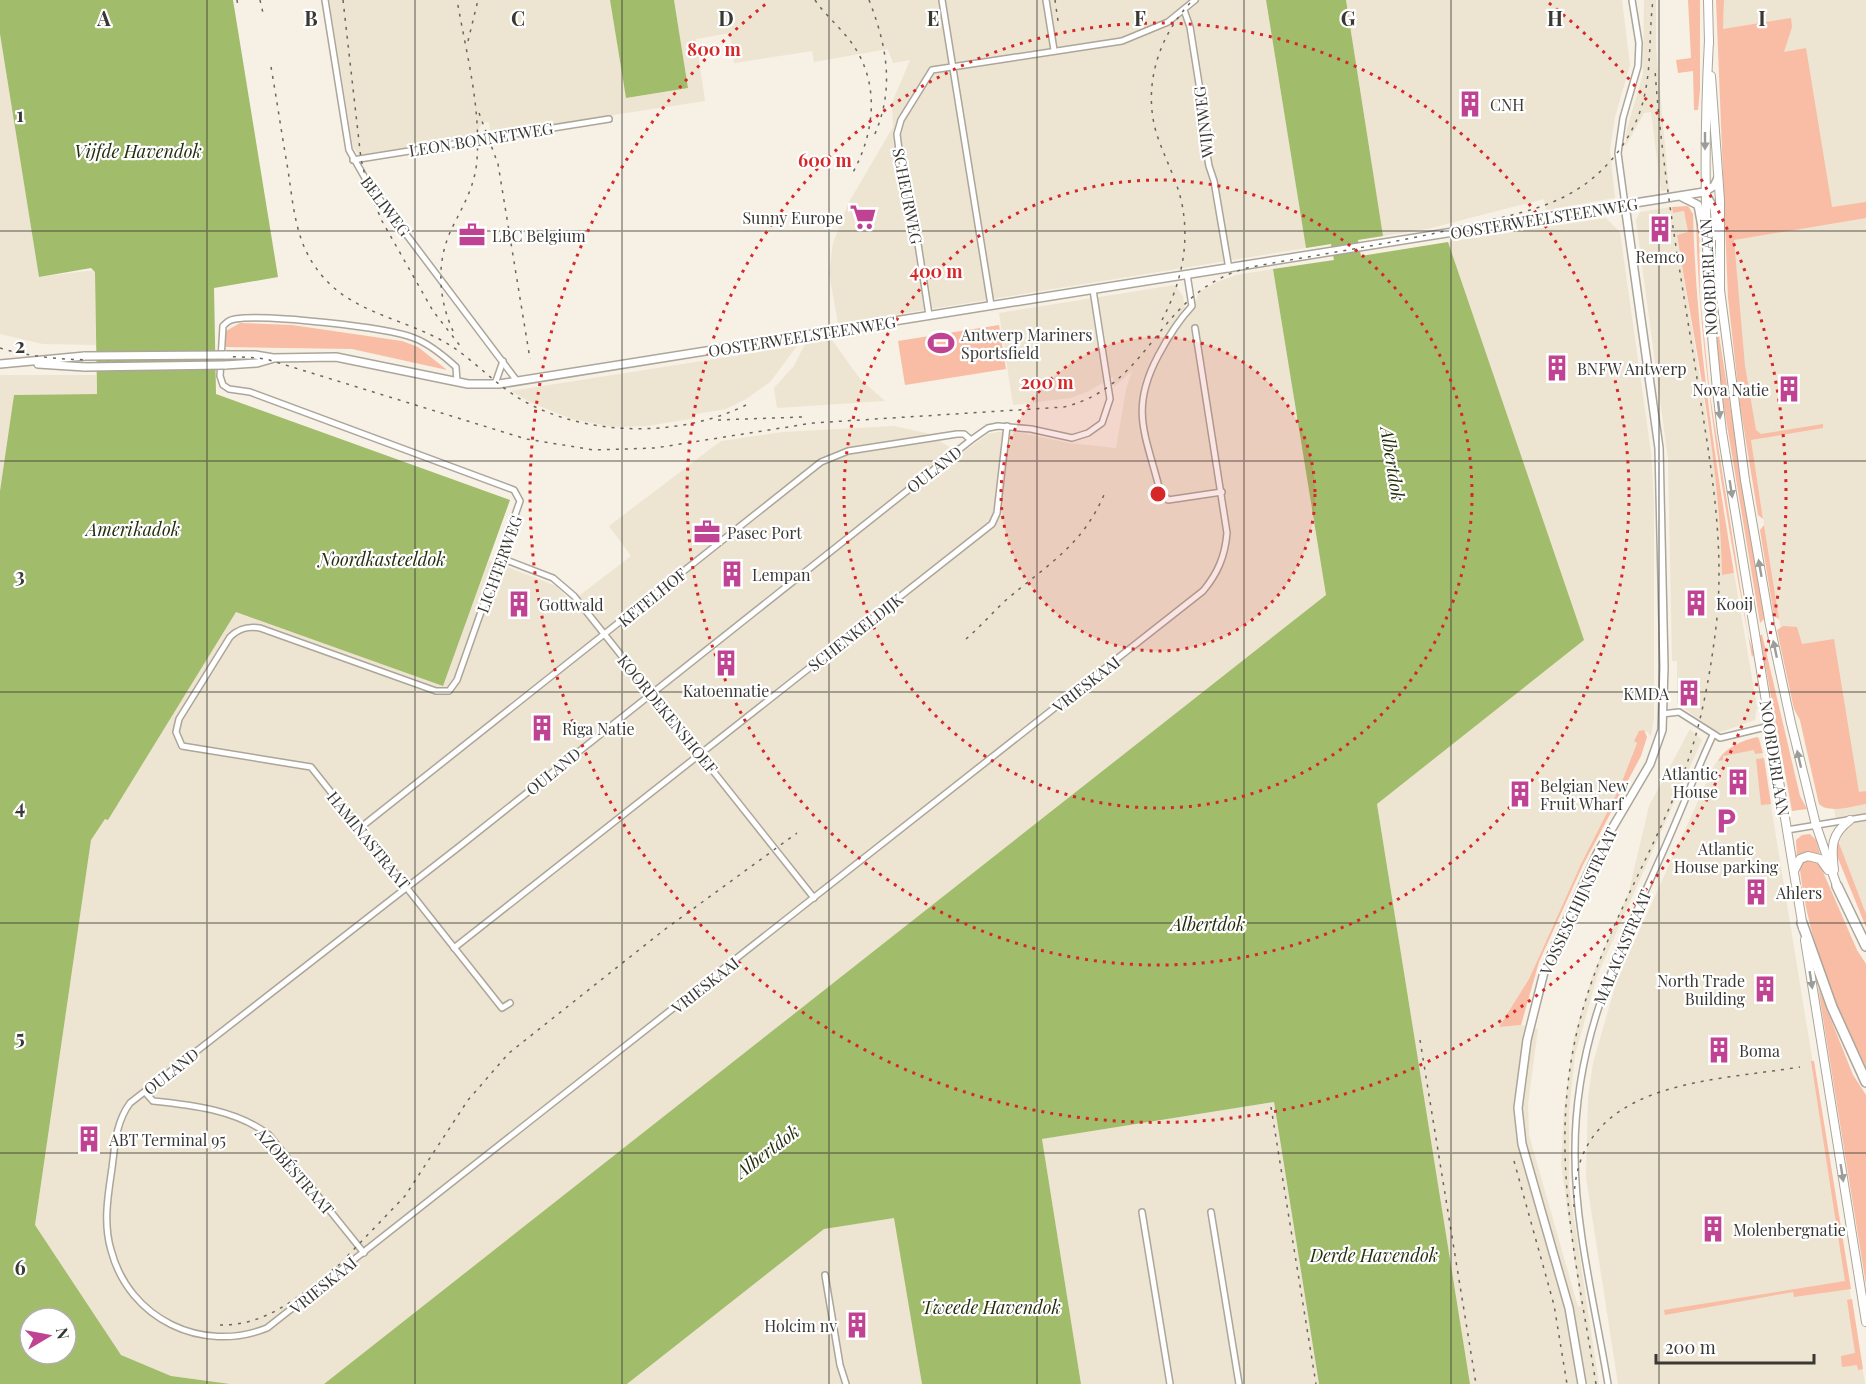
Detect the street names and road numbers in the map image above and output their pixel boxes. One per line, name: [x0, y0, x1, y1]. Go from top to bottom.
street label: WIJNWEG: [1188, 85, 1218, 160]
street label: LEON BONNETWEG: [407, 117, 555, 161]
street label: SCHEURWEG: [888, 146, 928, 246]
street label: BELIWEG: [357, 172, 415, 240]
street label: OOSTERWEELSTEENWEG: [1449, 193, 1639, 243]
street label: NOORDERLAAN: [1694, 218, 1722, 336]
street label: OOSTERWEELSTEENWEG: [707, 311, 897, 361]
street label: OULAND: [902, 441, 966, 497]
street label: LICHTERWEG: [472, 512, 526, 616]
street label: KETELHOF: [613, 563, 691, 631]
street label: SCHENKELDIJK: [803, 588, 907, 676]
street label: KOORDEKENSHOEF: [613, 650, 723, 778]
street label: VRIESKAAI: [1047, 651, 1124, 718]
street label: NOORDERLAAN: [1755, 698, 1795, 818]
street label: OULAND: [521, 742, 585, 800]
street label: HAMINASTRAAT: [323, 786, 415, 894]
street label: VOSSESCHIJNSTRAAT: [1534, 824, 1621, 979]
street label: MALAGASTRAAT: [1588, 886, 1656, 1008]
street label: VRIESKAAI: [666, 952, 743, 1019]
street label: OULAND: [139, 1043, 203, 1099]
street label: AZOBÉSTRAAT: [251, 1122, 339, 1219]
street label: VRIESKAAI: [285, 1252, 361, 1319]

